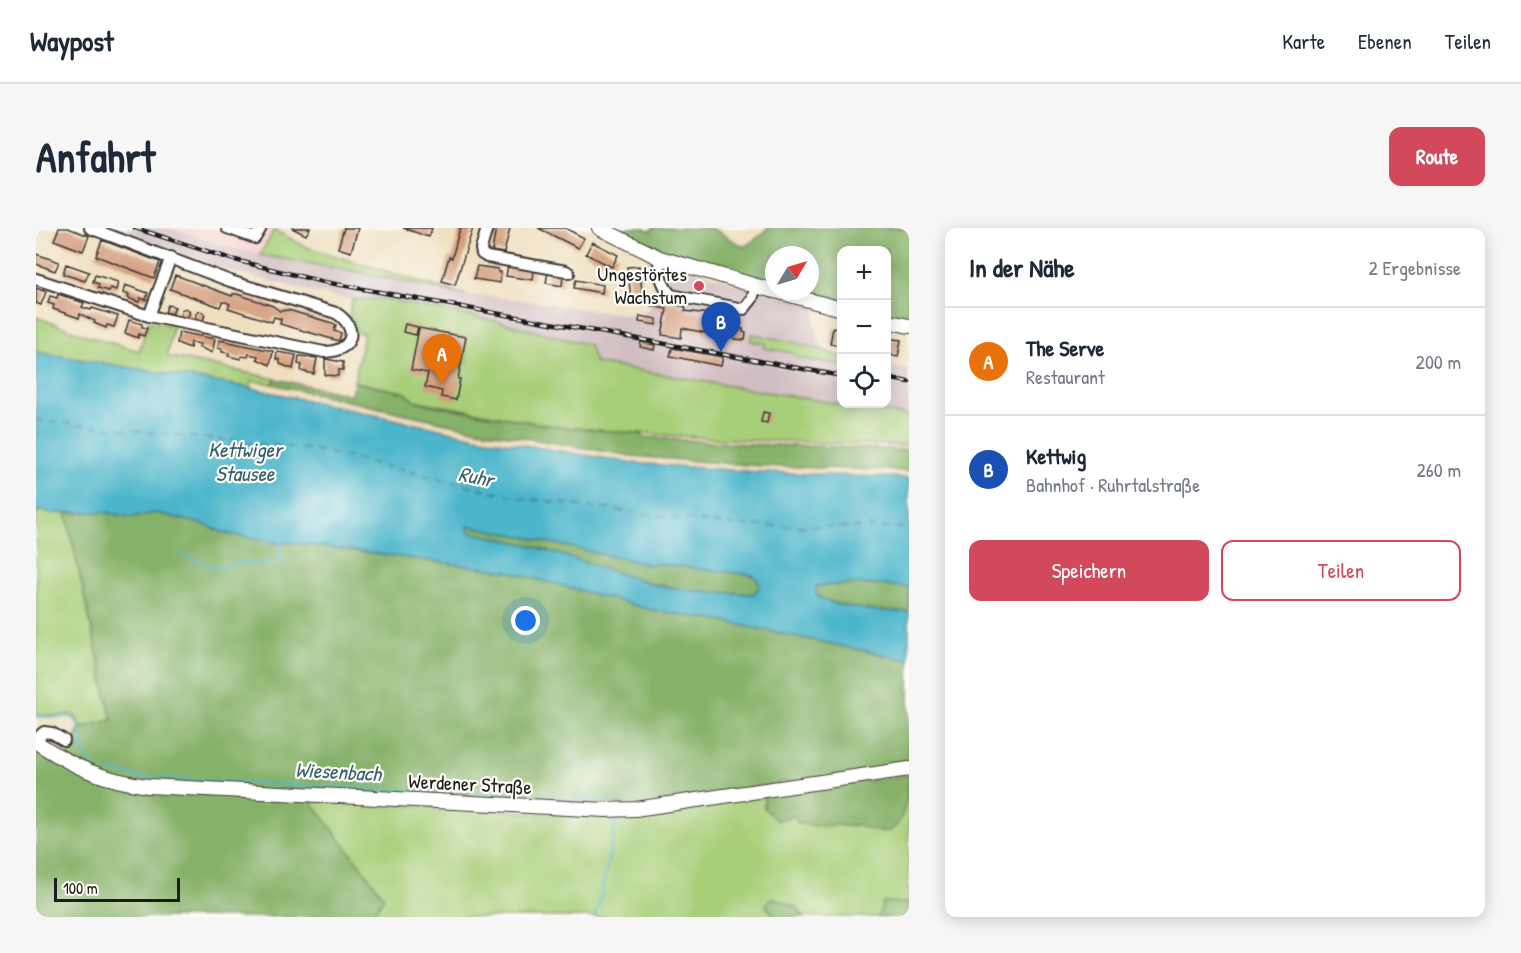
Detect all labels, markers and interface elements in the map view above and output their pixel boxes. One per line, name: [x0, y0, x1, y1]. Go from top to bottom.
text: Waypost: [30, 22, 114, 60]
text: Karte: [1282, 27, 1325, 56]
text: Ebenen: [1358, 27, 1412, 56]
text: Teilen: [1445, 27, 1491, 56]
button: Route: [1389, 127, 1485, 186]
text: Anfahrt: [36, 128, 155, 185]
north arrow: [765, 246, 819, 300]
map controls: [837, 246, 891, 408]
button: +: [837, 246, 891, 300]
text: In der Nähe: [969, 250, 1075, 285]
text: 2 Ergebnisse: [1369, 254, 1461, 281]
place label: Ungestörtes Wachstum: [597, 260, 687, 310]
marker: Ungestörtes Wachstum: [692, 279, 706, 293]
button: −: [837, 300, 891, 354]
pin: B: [702, 302, 740, 352]
text: The Serve: [1026, 333, 1104, 363]
pin: A: [422, 334, 462, 384]
text: A: [984, 348, 993, 375]
text: 200 m: [1416, 348, 1461, 375]
button: locate: [837, 354, 891, 408]
text: Restaurant: [1026, 363, 1105, 390]
water label: Kettwiger Stausee: [208, 435, 285, 488]
text: Kettwig: [1026, 441, 1086, 471]
text: B: [983, 456, 994, 483]
text: 260 m: [1417, 456, 1461, 483]
water label: Ruhr: [456, 459, 499, 495]
text: Bahnhof · Ruhrtalstraße: [1026, 471, 1200, 498]
button: Speichern: [969, 540, 1209, 601]
button: Teilen: [1221, 540, 1461, 601]
your location: [511, 606, 540, 635]
water label: Wiesenbach: [294, 755, 383, 788]
street label: Werdener Straße: [408, 767, 532, 800]
scale bar: [54, 875, 180, 902]
text: 100 m: [63, 877, 98, 899]

